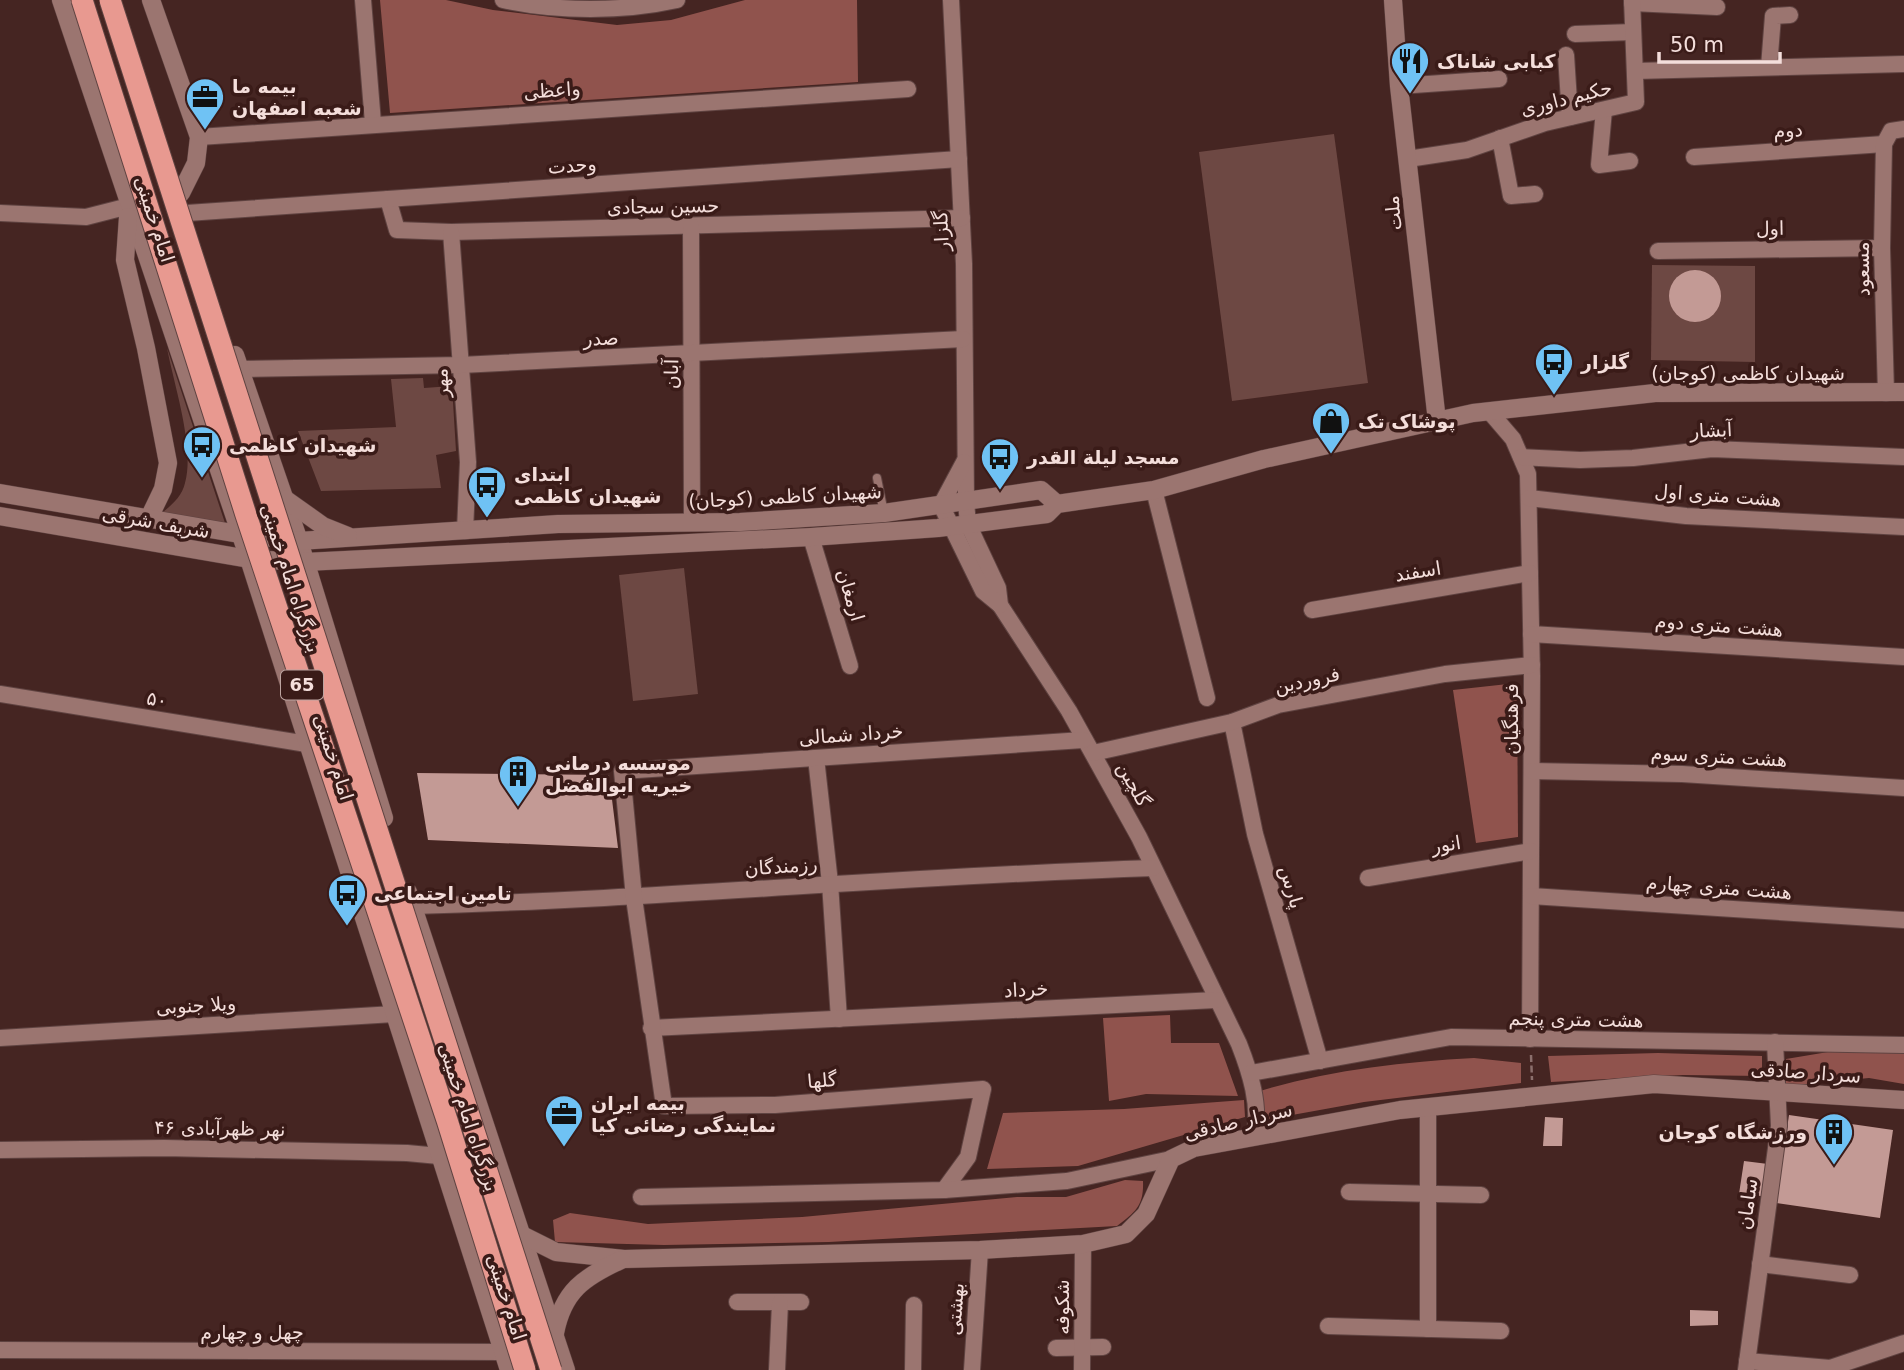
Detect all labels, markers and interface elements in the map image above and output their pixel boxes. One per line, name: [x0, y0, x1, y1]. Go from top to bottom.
scale bar: [1659, 21, 1780, 65]
text: 50 m: [1670, 33, 1724, 57]
restaurant icon: کبابی شاناک: [1389, 40, 1431, 95]
place label: کبابی شاناک: [1437, 50, 1556, 72]
place label: بیمه ما شعبه اصفهان: [232, 75, 362, 120]
office icon: بیمه ما شعبه اصفهان: [184, 76, 226, 131]
street label: حکیم داوری: [1518, 76, 1614, 121]
street label: واعظی: [523, 77, 581, 104]
street label: دوم: [1773, 118, 1804, 143]
street label: وحدت: [547, 152, 597, 179]
street label: امام خمینی: [130, 173, 179, 265]
street label: حسین سجادی: [607, 194, 719, 219]
street label: ملت: [1380, 194, 1406, 232]
street label: گلزار: [929, 209, 954, 253]
street label: اول: [1756, 217, 1784, 240]
street label: مسعود: [1851, 242, 1874, 296]
street label: صدر: [582, 326, 619, 351]
bus stop icon: گلزار: [1533, 341, 1575, 396]
place label: گلزار: [1580, 351, 1630, 374]
street label: آبان: [659, 358, 682, 389]
street label: شهیدان کاظمی (کوجان): [1651, 362, 1845, 385]
street label: مهر: [429, 367, 454, 399]
shop icon: پوشاک تک: [1310, 400, 1352, 455]
place label: پوشاک تک: [1358, 410, 1456, 433]
street label: آبشار: [1688, 417, 1734, 443]
bus stop icon: شهیدان کاظمی: [181, 424, 223, 479]
place label: شهیدان کاظمی: [229, 434, 376, 457]
bus stop icon: مسجد لیلة القدر: [979, 436, 1021, 491]
place label: مسجد لیلة القدر: [1026, 446, 1179, 469]
place label: ابتدای شهیدان کاظمی: [514, 463, 661, 508]
bus stop icon: ابتدای شهیدان کاظمی: [466, 464, 508, 519]
street label: شهیدان کاظمی (کوجان): [688, 480, 882, 513]
street label: هشت متری اول: [1654, 480, 1782, 511]
street label: بزرگراه امام خمینی: [256, 501, 325, 655]
street label: شریف شرقی: [100, 502, 211, 543]
street label: اسفند: [1393, 556, 1443, 586]
street label: ارمغان: [832, 566, 869, 624]
street label: هشت متری دوم: [1654, 610, 1784, 641]
street label: فروردین: [1272, 662, 1342, 699]
road number: 65: [281, 670, 323, 700]
street label: فرهنگیان: [1500, 683, 1523, 755]
street label: ۵۰: [145, 687, 169, 711]
street label: امام خمینی: [309, 711, 358, 803]
street label: خرداد شمالی: [798, 719, 904, 750]
street label: هشت متری سوم: [1650, 741, 1788, 772]
place label: موسسه درمانی خیریه ابوالفضل: [545, 752, 692, 797]
building icon: موسسه درمانی خیریه ابوالفضل: [497, 753, 539, 808]
street label: گلچین: [1112, 758, 1156, 812]
street label: انور: [1429, 831, 1462, 858]
street label: رزمندگان: [744, 852, 818, 881]
street label: پارس: [1274, 863, 1309, 911]
street label: هشت متری چهارم: [1645, 871, 1793, 904]
bus stop icon: تامین اجتماعی: [326, 872, 368, 927]
place label: تامین اجتماعی: [374, 882, 512, 905]
street label: خرداد: [1003, 977, 1049, 1002]
street label: ویلا جنوبی: [155, 992, 237, 1019]
street label: هشت متری پنجم: [1508, 1007, 1644, 1032]
street label: بزرگراه امام خمینی: [434, 1040, 503, 1194]
street label: سردار صادقی: [1750, 1057, 1862, 1088]
street label: گلها: [806, 1068, 839, 1093]
place label: بیمه ایران نمایندگی رضائی کيا: [591, 1092, 776, 1137]
office icon: بیمه ایران نمایندگی رضائی کيا: [543, 1093, 585, 1148]
street label: سردار صادقی: [1182, 1098, 1295, 1145]
building icon: ورزشگاه کوجان: [1813, 1111, 1855, 1166]
street label: نهر ظهرآبادی ۴۶: [154, 1115, 286, 1141]
place label: ورزشگاه کوجان: [1659, 1121, 1807, 1144]
street label: سامان: [1733, 1177, 1761, 1231]
street label: امام خمینی: [482, 1251, 531, 1343]
street label: شکوفه: [1051, 1279, 1074, 1335]
street label: بهشتی: [942, 1282, 969, 1336]
street label: چهل و چهارم: [200, 1321, 304, 1344]

